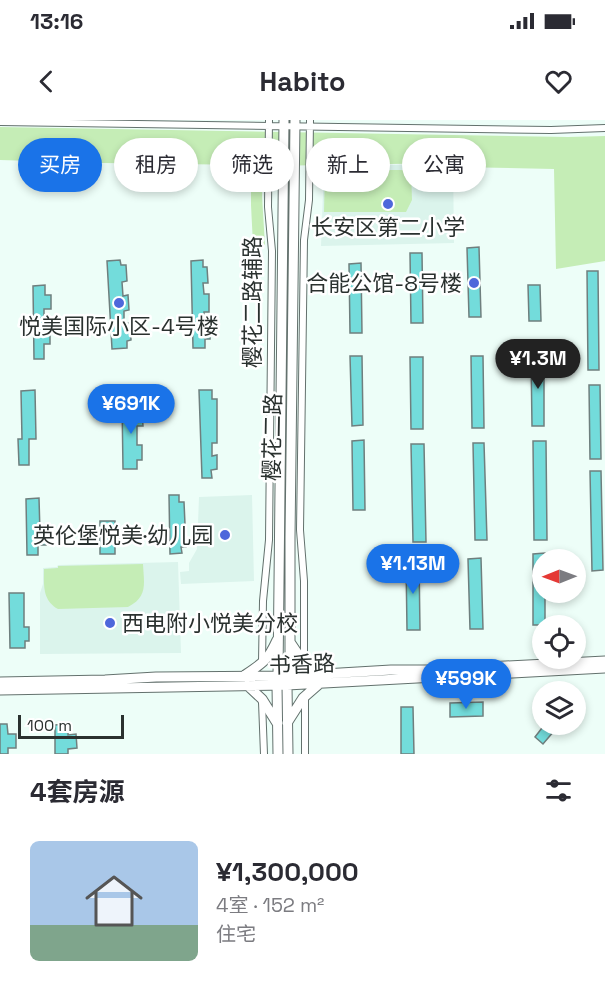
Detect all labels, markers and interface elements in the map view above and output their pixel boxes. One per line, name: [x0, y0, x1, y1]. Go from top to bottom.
text: 13:16: [30, 7, 83, 35]
text: Habito: [259, 64, 346, 99]
icon: back: [30, 65, 63, 98]
icon: heart: [542, 65, 575, 98]
chip: 买房: [18, 138, 102, 192]
chip: 租房: [114, 138, 198, 192]
chip: 筛选: [210, 138, 294, 192]
chip: 新上: [306, 138, 390, 192]
chip: 公寓: [402, 138, 486, 192]
marker: 长安区第二小学: [381, 197, 395, 211]
place label: 长安区第二小学: [311, 213, 465, 241]
street label: 樱花二路辅路: [238, 236, 266, 368]
place label: 合能公馆-8号楼: [306, 269, 462, 297]
marker: 合能公馆-8号楼: [467, 276, 481, 290]
marker: 悦美国际小区-4号楼: [112, 296, 126, 310]
place label: 悦美国际小区-4号楼: [19, 312, 219, 340]
pin: ¥1.3M: [496, 339, 580, 390]
text: ¥1.3M: [509, 345, 567, 371]
pin: ¥691K: [89, 384, 173, 435]
text: ¥691K: [102, 390, 160, 416]
street label: 樱花二路: [257, 393, 287, 481]
place label: 英伦堡悦美·幼儿园: [33, 521, 213, 549]
marker: 英伦堡悦美·幼儿园: [218, 528, 232, 542]
pin: ¥1.13M: [364, 544, 462, 595]
north arrow: [532, 549, 586, 603]
map controls: [532, 549, 586, 735]
text: ¥1.13M: [380, 550, 446, 576]
place label: 西电附小悦美分校: [122, 609, 298, 637]
button: locate: [532, 615, 586, 669]
marker: 西电附小悦美分校: [103, 616, 117, 630]
street label: 书香路: [269, 649, 335, 679]
pin: ¥599K: [424, 659, 508, 710]
text: ¥599K: [435, 665, 497, 691]
button: layers: [532, 681, 586, 735]
scale bar: [18, 712, 124, 740]
text: 100 m: [27, 715, 72, 736]
icon: filters: [542, 774, 575, 807]
text: 4套房源: [30, 775, 125, 809]
text: ¥1,300,000: [216, 855, 359, 889]
icon: home: [78, 865, 150, 937]
text: 4室 · 152 m²: [216, 892, 324, 918]
text: 住宅: [216, 921, 256, 947]

